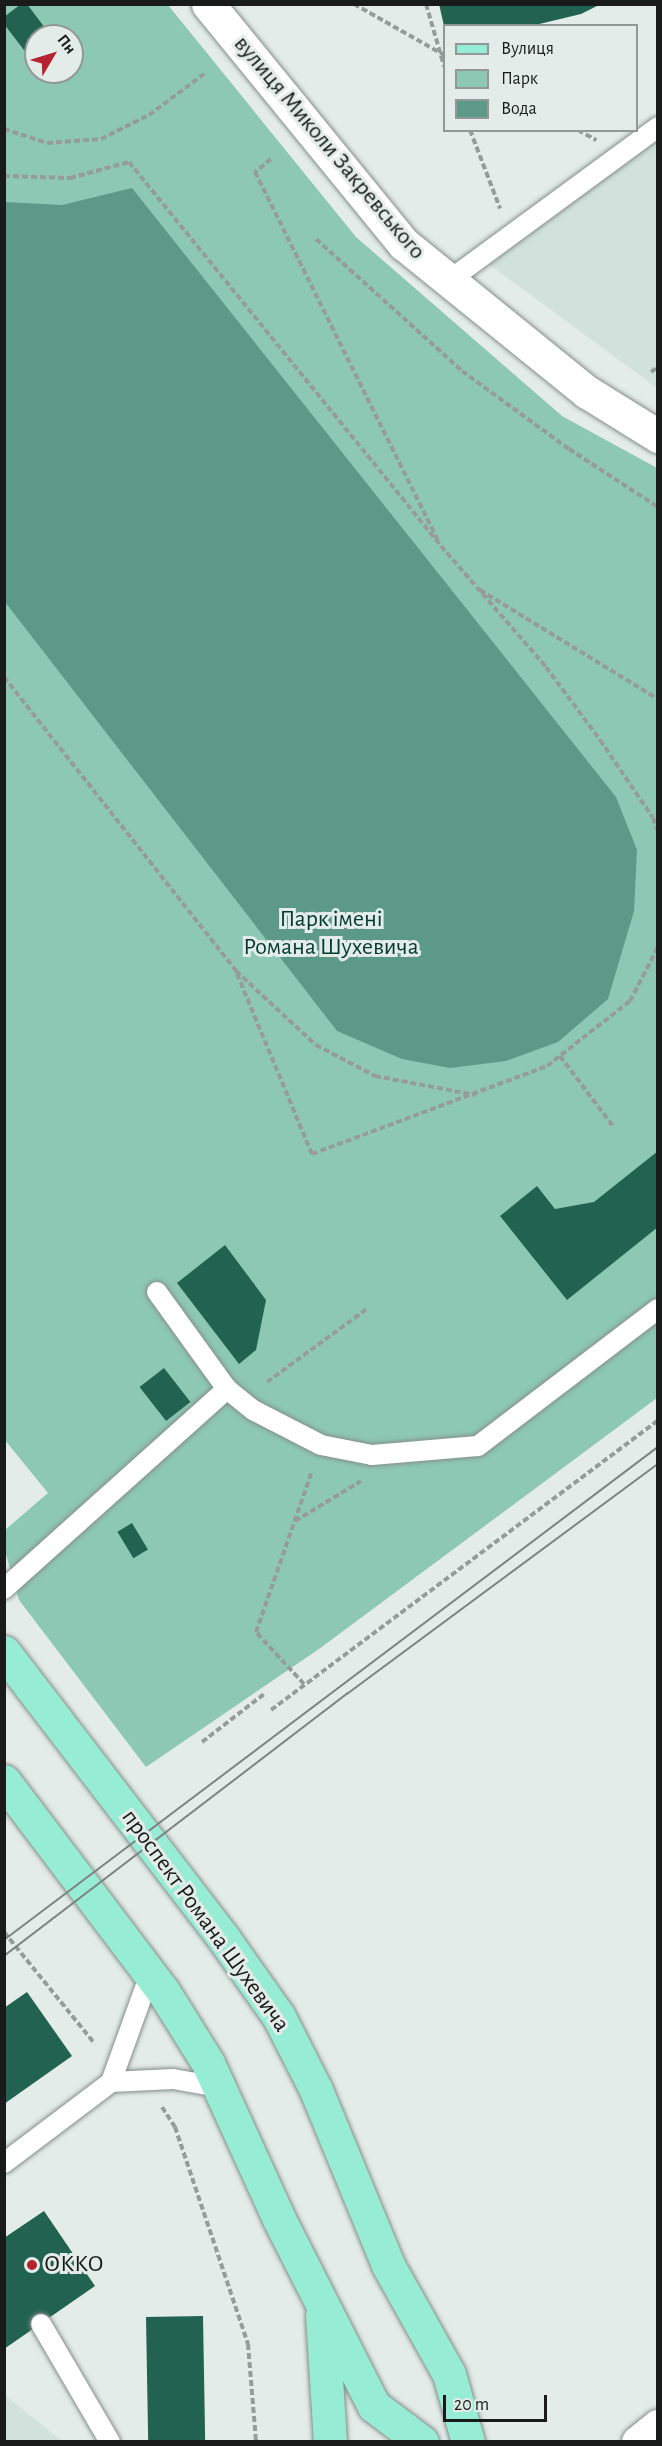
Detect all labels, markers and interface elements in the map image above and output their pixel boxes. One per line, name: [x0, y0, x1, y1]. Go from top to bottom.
north arrow: [24, 24, 84, 84]
legend: [443, 24, 638, 132]
street label: вулиця Миколи Закревського: [227, 30, 431, 266]
text: Пн: [54, 32, 79, 57]
text: Вулиця: [501, 40, 554, 58]
text: Парк: [501, 70, 538, 88]
text: Вода: [501, 100, 537, 118]
park label: Парк імені Романа Шухевича: [243, 906, 419, 962]
street label: проспект Романа Шухевича: [115, 1804, 295, 2038]
place label: ОККО: [44, 2251, 104, 2279]
marker: ОККО: [25, 2258, 39, 2272]
scale bar: [446, 2383, 550, 2421]
text: 20 m: [454, 2396, 489, 2414]

